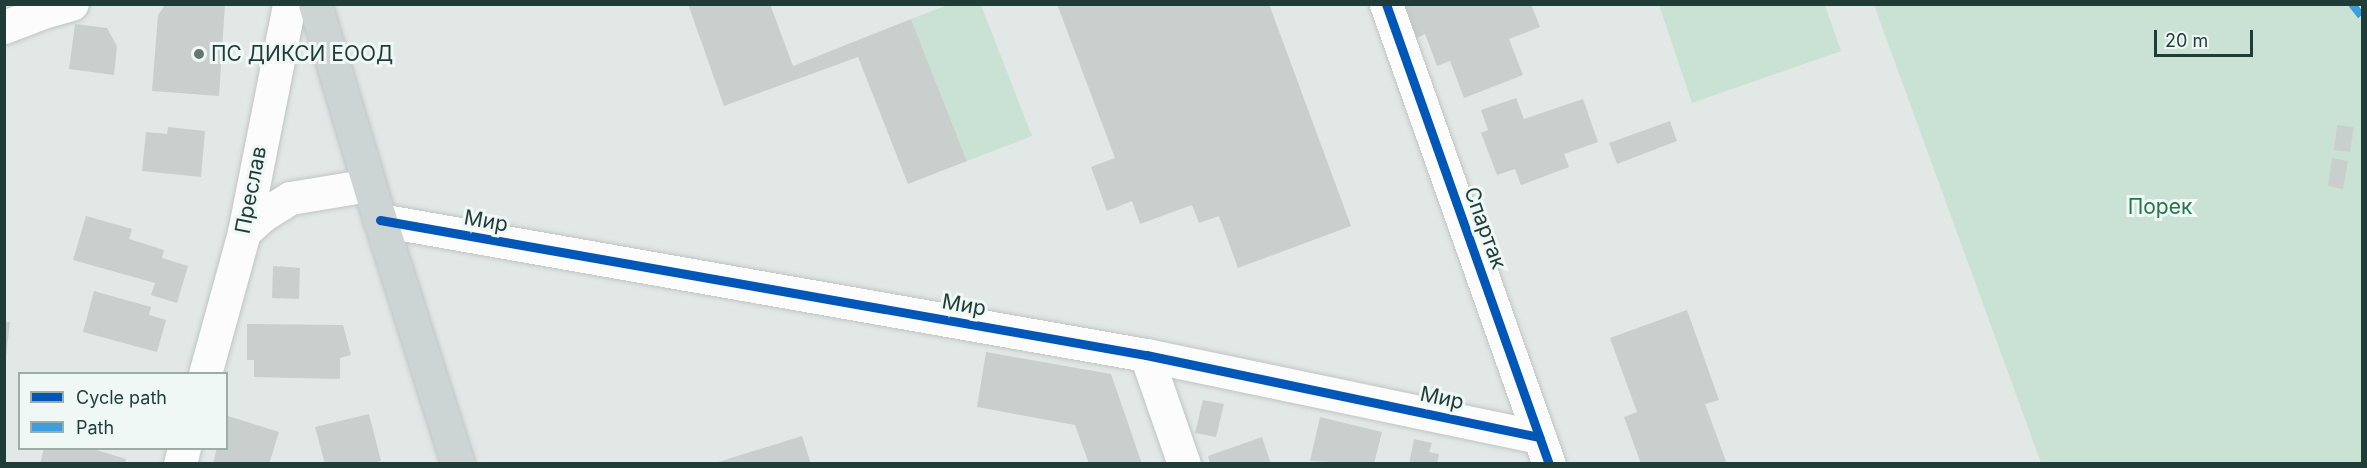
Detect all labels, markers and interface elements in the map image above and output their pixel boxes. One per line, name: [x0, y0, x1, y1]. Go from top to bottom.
scale bar: [2157, 18, 2256, 56]
text: 20 m: [2165, 30, 2208, 51]
place label: ПС ДИКСИ ЕООД: [211, 41, 393, 67]
marker: ПС ДИКСИ ЕООД: [192, 47, 206, 61]
street label: Преслав: [230, 144, 272, 236]
street label: Спартак: [1459, 184, 1511, 272]
park label: Порек: [2128, 194, 2192, 220]
street label: Мир: [462, 205, 510, 237]
street label: Мир: [940, 289, 988, 321]
legend: [18, 372, 228, 450]
street label: Мир: [1418, 381, 1466, 415]
text: Cycle path: [76, 387, 167, 408]
text: Path: [76, 417, 114, 438]

